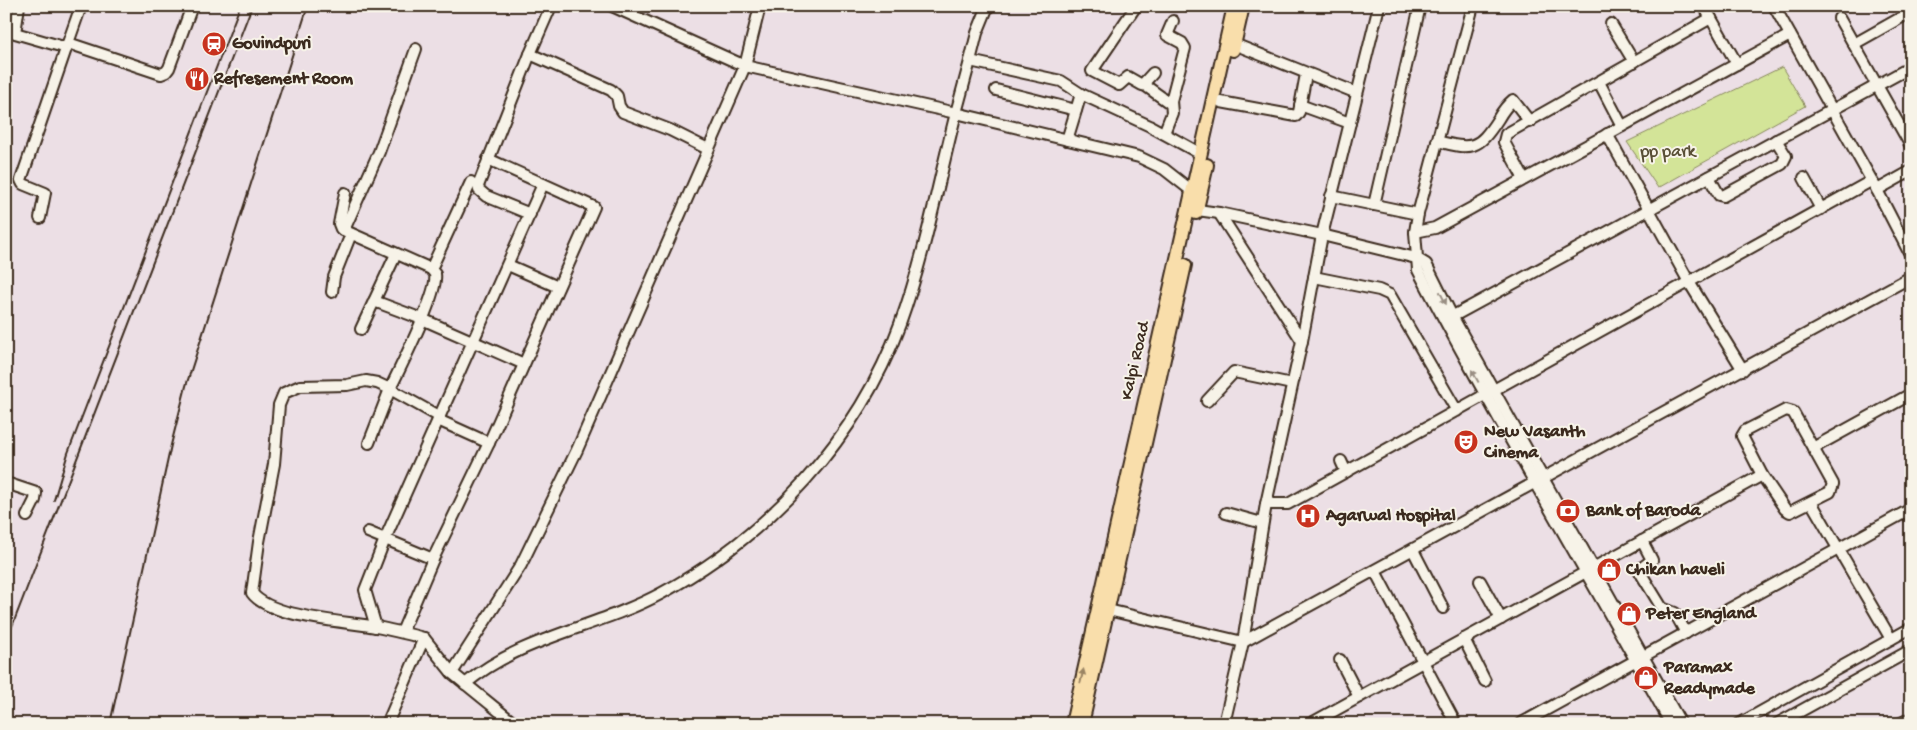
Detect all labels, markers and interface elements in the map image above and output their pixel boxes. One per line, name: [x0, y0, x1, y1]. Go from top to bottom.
station icon: Govindpuri: [201, 31, 227, 57]
place label: Govindpuri: [232, 34, 311, 55]
restaurant icon: Refresement Room: [184, 66, 210, 92]
place label: Refresement Room: [213, 69, 353, 90]
park label: pp park: [1639, 142, 1698, 163]
one-way arrow: [1439, 291, 1447, 305]
street label: Kalpi Road: [1117, 318, 1156, 402]
one-way arrow: [1471, 370, 1480, 383]
place label: New Vasanth Cinema: [1483, 422, 1586, 464]
theatre icon: New Vasanth Cinema: [1453, 429, 1479, 455]
bank icon: Bank of Baroda: [1555, 498, 1581, 524]
place label: Bank of Baroda: [1585, 501, 1702, 522]
hospital icon: Agarwal Hospital: [1295, 503, 1321, 529]
place label: Agarwal Hospital: [1325, 506, 1456, 527]
shop icon: Chikan haveli: [1596, 557, 1622, 583]
place label: Chikan haveli: [1625, 560, 1725, 581]
shop icon: Peter England: [1616, 601, 1642, 627]
place label: Peter England: [1645, 604, 1758, 625]
place label: Paramax Readymade: [1663, 658, 1755, 700]
shop icon: Paramax Readymade: [1633, 665, 1659, 691]
one-way arrow: [1079, 668, 1087, 684]

